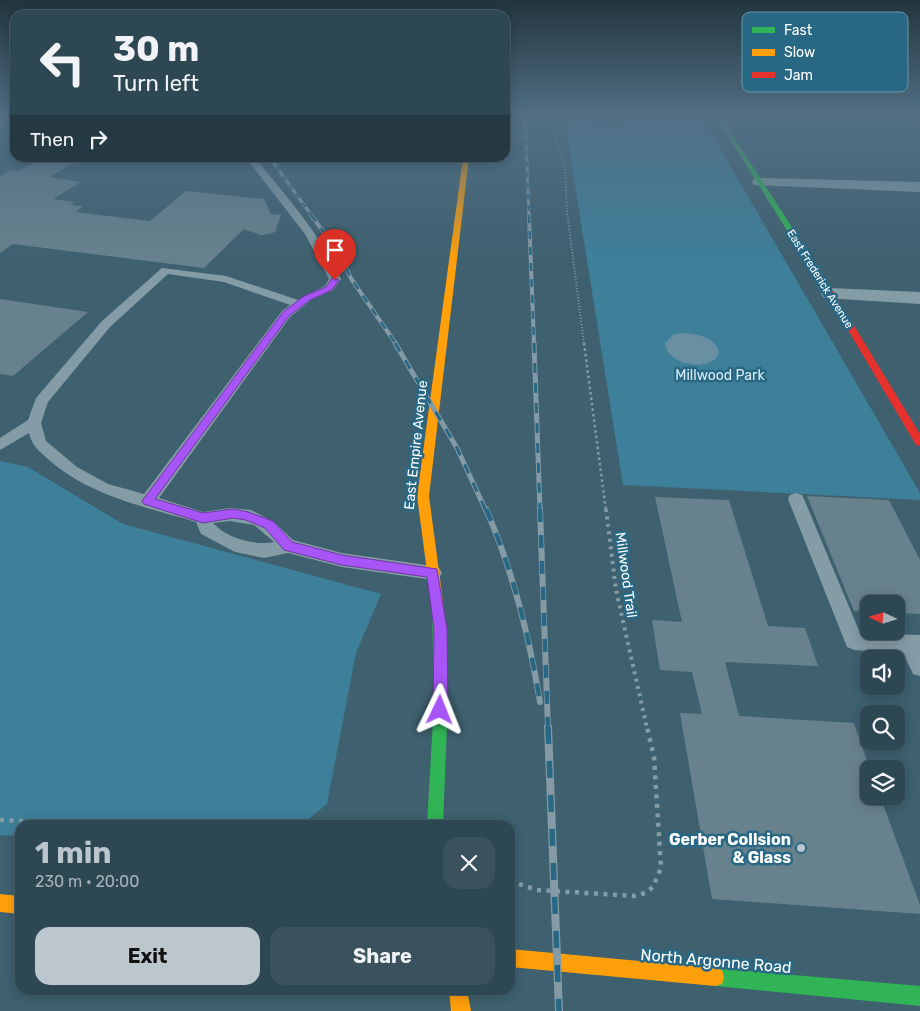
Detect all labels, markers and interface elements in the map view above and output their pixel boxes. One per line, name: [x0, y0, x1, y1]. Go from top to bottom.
legend: [742, 12, 908, 92]
text: Fast: [784, 22, 813, 39]
text: 30 m: [113, 28, 199, 70]
icon: left: [30, 30, 95, 95]
text: Slow: [784, 44, 815, 61]
text: Jam: [784, 67, 813, 84]
text: Turn left: [113, 70, 199, 97]
icon: right: [84, 125, 112, 153]
text: Then: [30, 128, 74, 151]
street label: East Frederick Avenue: [784, 227, 856, 331]
pin: [314, 229, 356, 280]
icon: arrive: [321, 236, 349, 264]
park label: Millwood Park: [675, 367, 765, 384]
street label: East Empire Avenue: [401, 379, 431, 511]
street label: Millwood Trail: [612, 531, 640, 619]
north arrow: [860, 595, 905, 640]
map controls: [860, 595, 905, 805]
button: sound: [860, 650, 905, 695]
position arrow: [413, 683, 465, 735]
button: search: [860, 705, 905, 750]
button: layers: [860, 760, 905, 805]
place label: Gerber Collsion & Glass: [669, 830, 791, 867]
text: 1 min: [35, 835, 112, 871]
button: close: [443, 837, 495, 889]
marker: Gerber Collsion & Glass: [795, 842, 807, 854]
text: 230 m · 20:00: [35, 872, 139, 891]
button: Exit: [35, 927, 260, 985]
button: Share: [270, 927, 495, 985]
street label: North Argonne Road: [640, 945, 792, 977]

